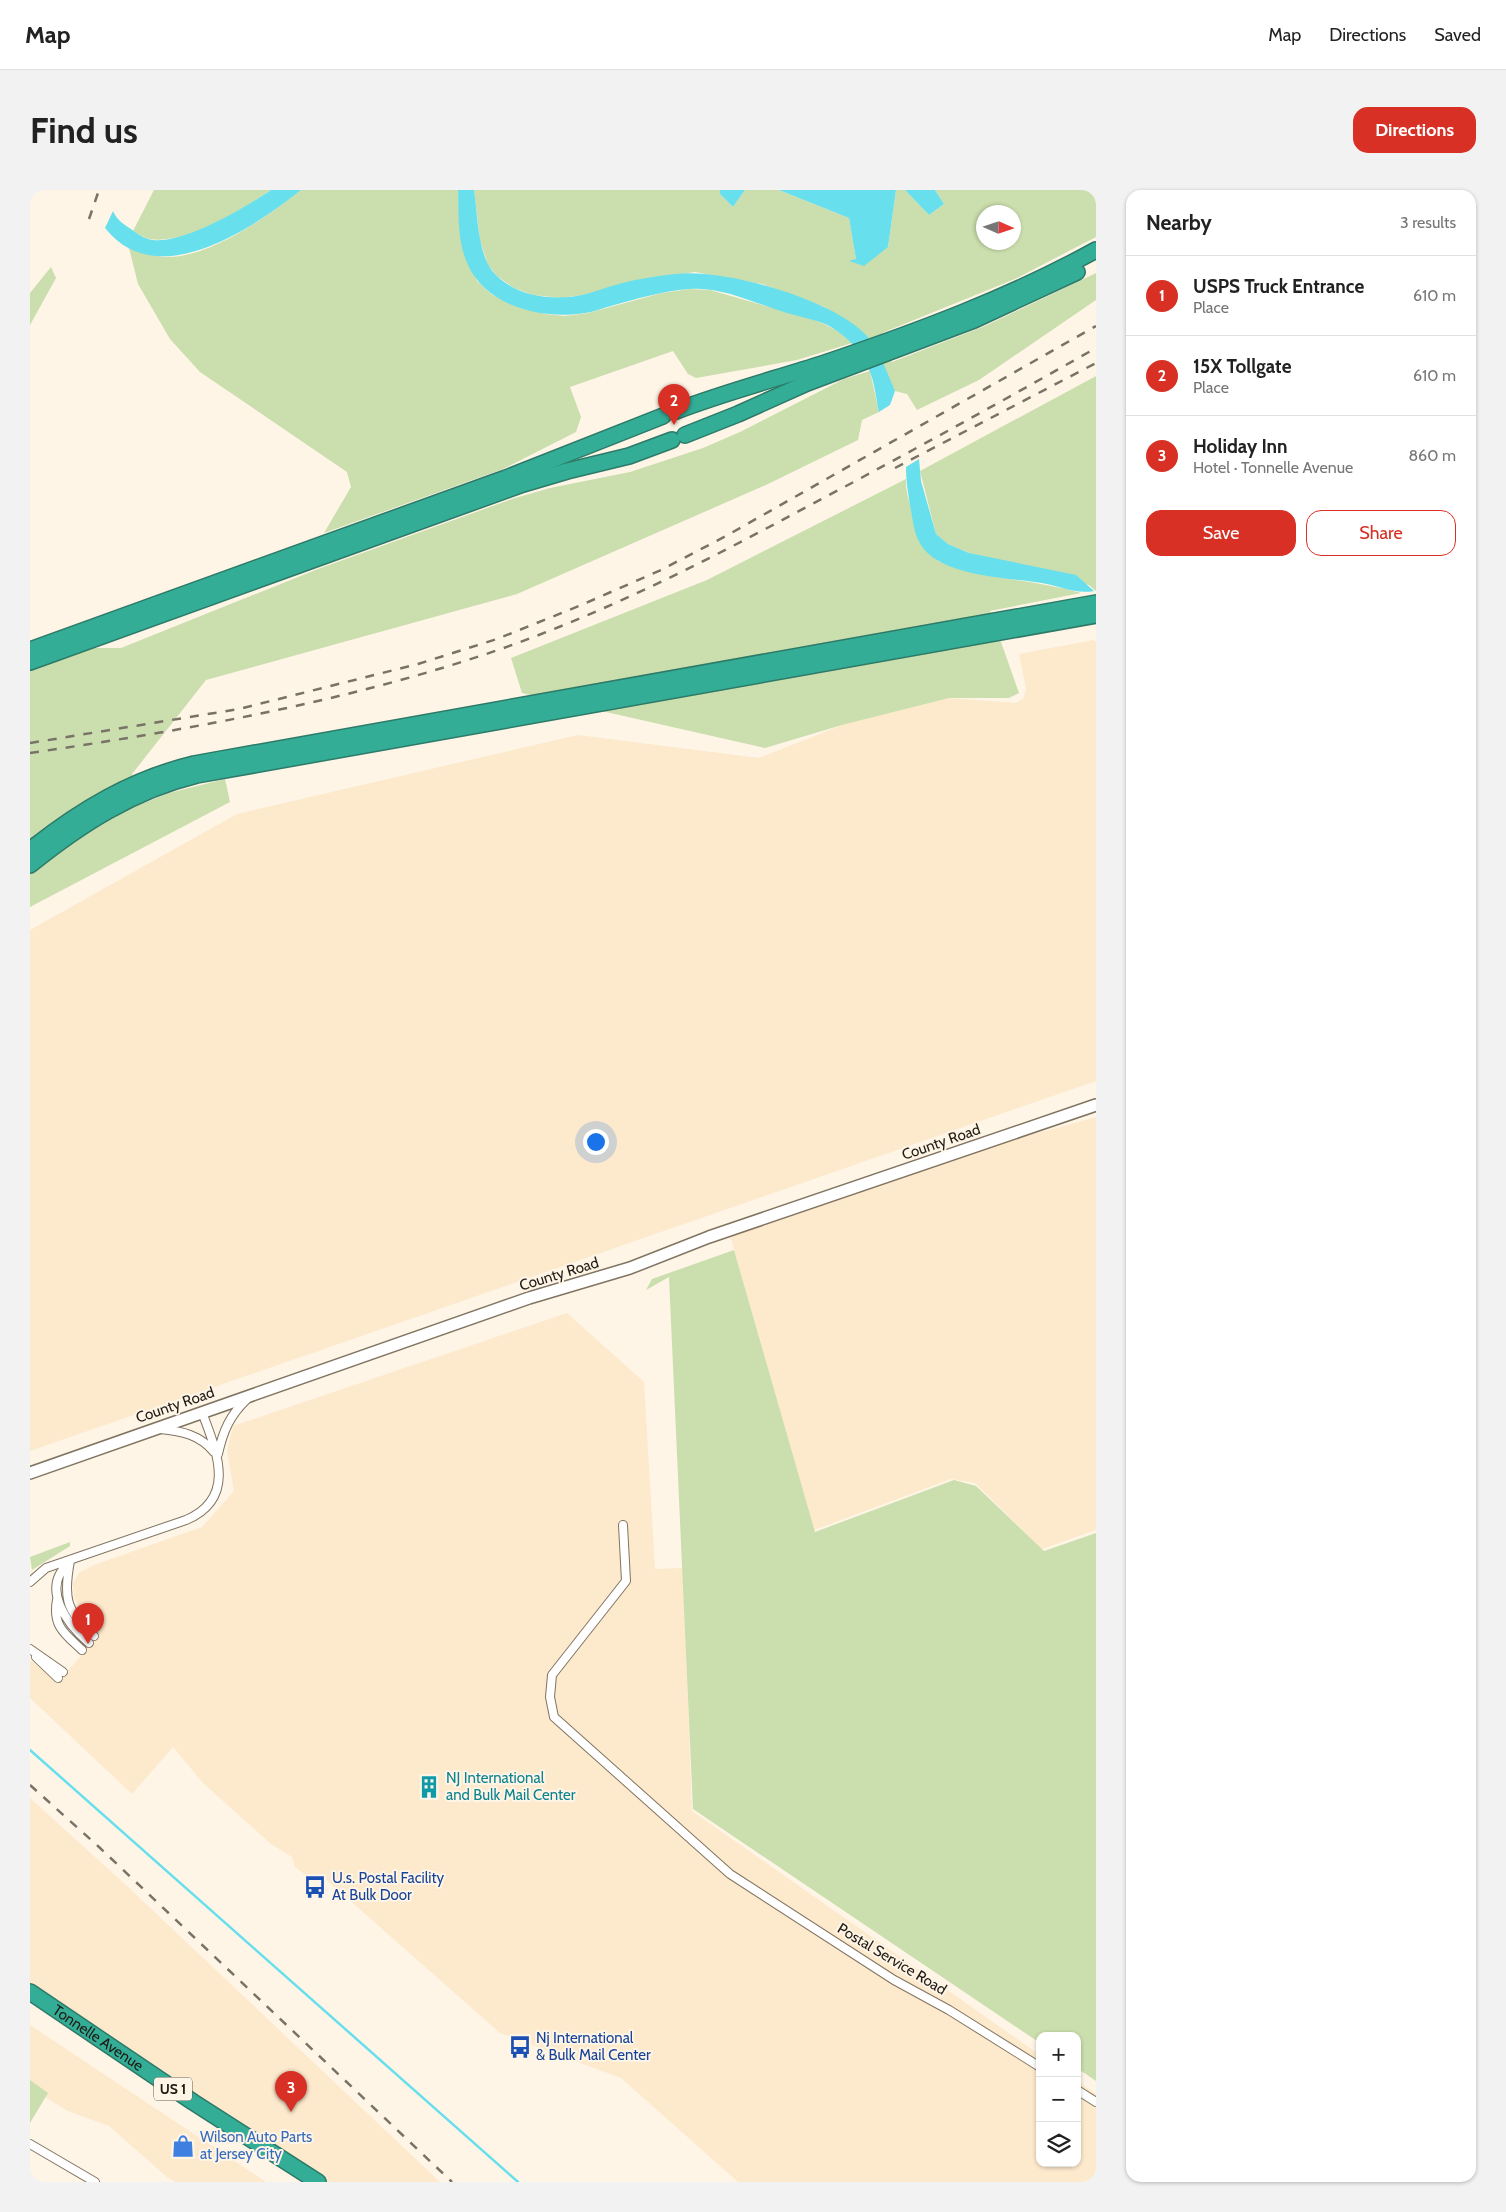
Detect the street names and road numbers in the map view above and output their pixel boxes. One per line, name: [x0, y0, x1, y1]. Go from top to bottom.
street label: County Road: [899, 1120, 983, 1164]
street label: County Road: [517, 1253, 601, 1295]
street label: County Road: [133, 1383, 217, 1427]
street label: Postal Service Road: [834, 1919, 950, 1999]
street label: Tonnelle Avenue: [49, 2001, 147, 2075]
road number: US 1: [154, 2078, 192, 2100]

